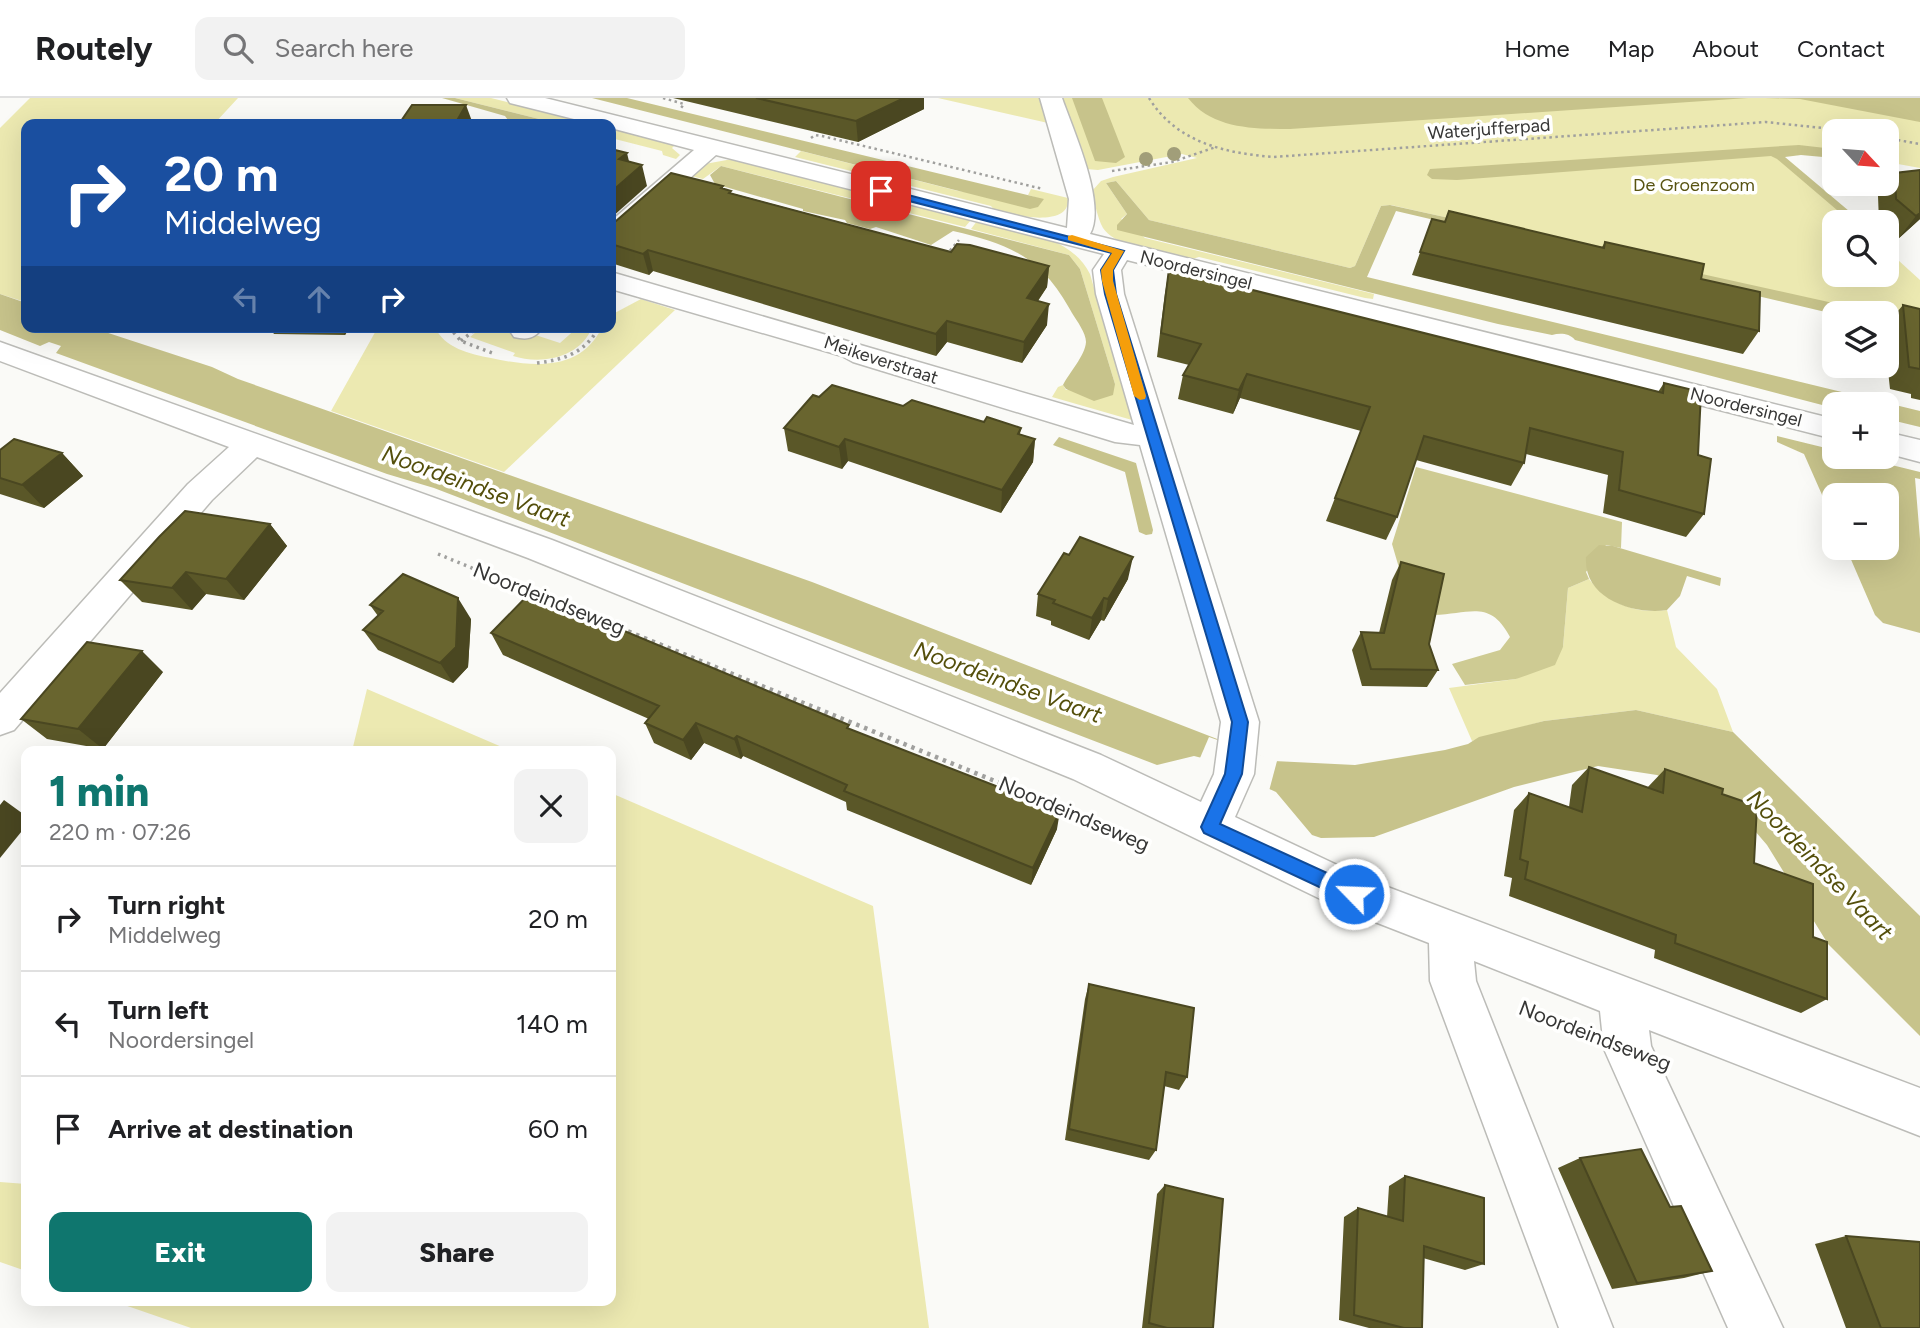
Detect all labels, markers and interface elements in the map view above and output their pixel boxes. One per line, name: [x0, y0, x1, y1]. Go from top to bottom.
search box: [195, 17, 685, 80]
text: Routely: [35, 29, 153, 68]
icon: search: [219, 29, 257, 67]
text: Search here: [275, 32, 414, 64]
text: Home: [1504, 34, 1570, 63]
text: Map: [1608, 34, 1654, 63]
text: About: [1692, 34, 1759, 63]
text: Contact: [1797, 34, 1885, 63]
street label: Waterjufferpad: [1427, 114, 1551, 144]
north arrow: [1822, 119, 1899, 196]
map controls: [1822, 119, 1899, 560]
text: 20 m: [164, 144, 279, 203]
icon: right: [49, 147, 140, 238]
pin: [851, 161, 911, 221]
icon: arrive: [862, 172, 900, 210]
park label: De Groenzoom: [1633, 174, 1755, 196]
text: Middelweg: [164, 204, 321, 242]
button: search: [1822, 210, 1899, 287]
street label: Noordersingel: [1138, 245, 1254, 295]
icon: left: [227, 280, 265, 318]
icon: ahead: [300, 280, 338, 318]
icon: right: [373, 280, 411, 318]
button: layers: [1822, 301, 1899, 378]
street label: Meikeverstraat: [821, 331, 941, 389]
street label: Noordersingel: [1688, 382, 1804, 432]
button: +: [1822, 392, 1899, 469]
water label: Noordeindse Vaart: [378, 439, 574, 533]
button: −: [1822, 483, 1899, 560]
street label: Noordeindseweg: [470, 557, 629, 640]
water label: Noordeindse Vaart: [910, 635, 1106, 729]
text: 1 min: [49, 766, 149, 817]
button: close: [514, 769, 588, 843]
street label: Noordeindseweg: [995, 771, 1153, 857]
water label: Noordeindse Vaart: [1741, 784, 1899, 946]
text: 220 m · 07:26: [49, 818, 191, 846]
position arrow: [1317, 857, 1391, 931]
text: Turn right: [108, 889, 225, 921]
icon: right: [49, 900, 87, 938]
text: 20 m: [528, 903, 588, 935]
text: Middelweg: [108, 921, 221, 949]
text: Turn left: [108, 994, 209, 1026]
street label: Noordeindseweg: [1515, 995, 1675, 1076]
icon: left: [49, 1005, 87, 1043]
text: 140 m: [516, 1008, 588, 1040]
text: Noordersingel: [108, 1026, 254, 1054]
icon: arrive: [49, 1110, 87, 1148]
text: Arrive at destination: [108, 1113, 353, 1145]
text: 60 m: [528, 1113, 588, 1145]
button: Exit: [49, 1212, 312, 1292]
button: Share: [326, 1212, 588, 1292]

